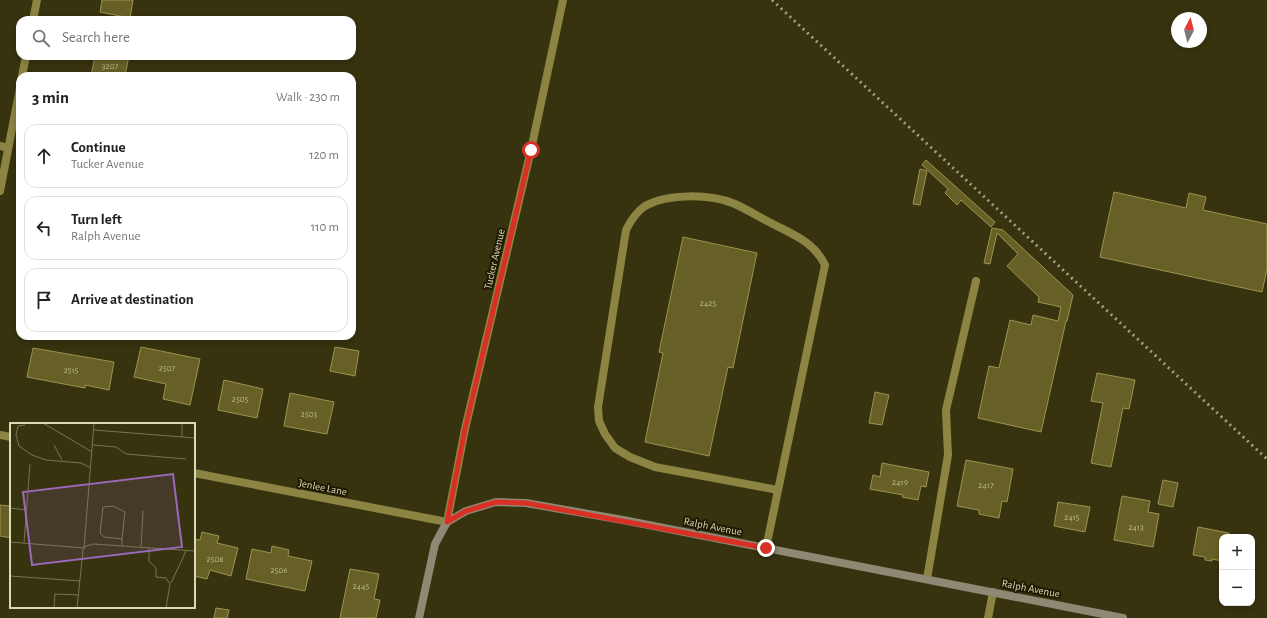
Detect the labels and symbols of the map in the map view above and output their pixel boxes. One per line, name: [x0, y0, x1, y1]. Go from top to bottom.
north arrow: [1171, 12, 1207, 48]
house number: 3207: [102, 62, 118, 71]
route start: [522, 141, 540, 159]
street label: Tucker Avenue: [482, 228, 507, 290]
house number: 2425: [700, 299, 716, 308]
house number: 2507: [159, 364, 175, 373]
house number: 2515: [64, 366, 79, 375]
house number: 2505: [232, 395, 248, 404]
house number: 2503: [301, 410, 317, 419]
inset map: [10, 423, 195, 608]
street label: Jenlee Lane: [298, 477, 348, 498]
house number: 2419: [892, 478, 908, 487]
house number: 2417: [978, 481, 994, 490]
house number: 2415: [1064, 513, 1080, 522]
street label: Ralph Avenue: [683, 515, 743, 538]
house number: 2413: [1128, 523, 1144, 532]
route end: [757, 539, 775, 557]
house number: 2508: [207, 555, 223, 564]
house number: 2506: [271, 566, 287, 575]
street label: Ralph Avenue: [1001, 577, 1061, 600]
house number: 2445: [353, 582, 369, 591]

